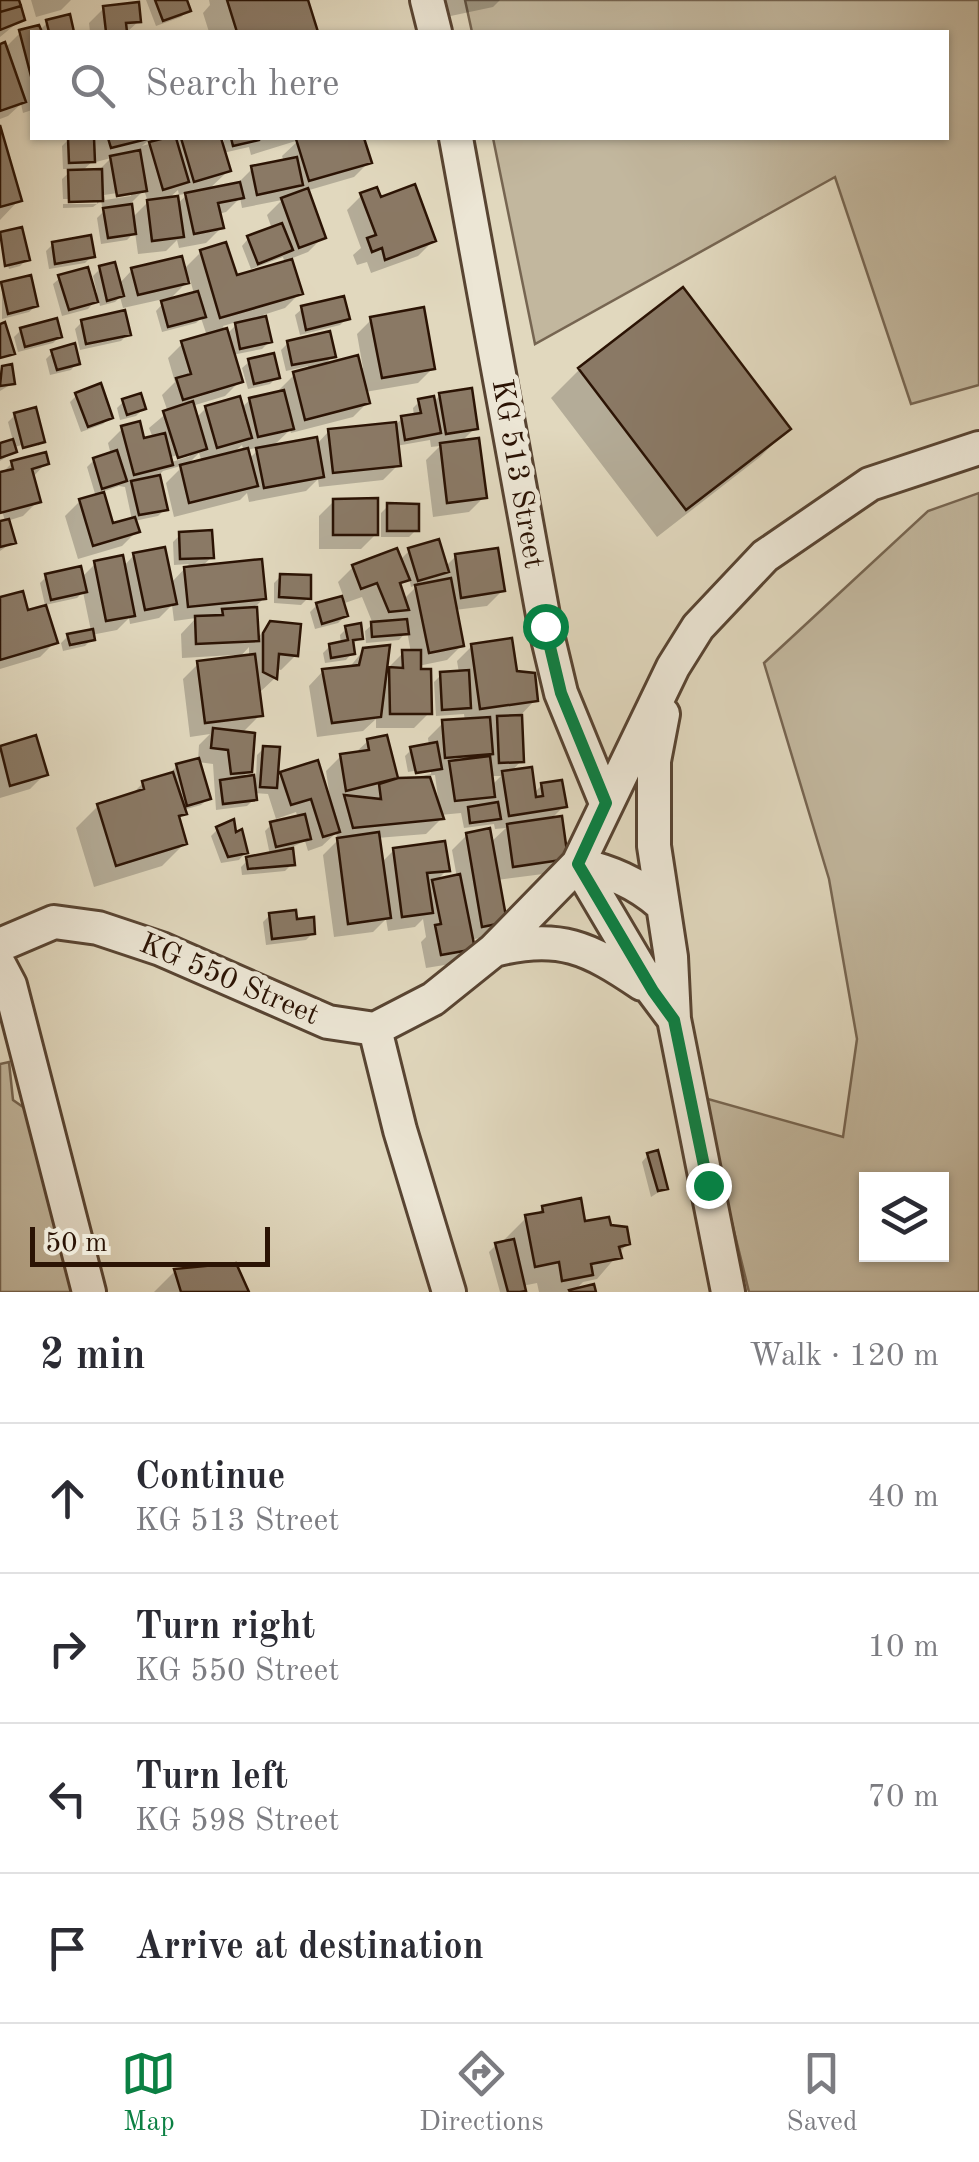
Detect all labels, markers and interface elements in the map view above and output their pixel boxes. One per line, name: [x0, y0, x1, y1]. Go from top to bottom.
search box: [30, 30, 949, 140]
icon: search: [65, 58, 120, 113]
text: Search here: [145, 66, 340, 104]
street label: KG 513 Street: [486, 377, 548, 571]
route start: [523, 604, 569, 650]
street label: KG 550 Street: [135, 929, 323, 1031]
route end: [686, 1163, 732, 1209]
map controls: [859, 1172, 949, 1262]
button: layers: [859, 1172, 949, 1262]
scale bar: [30, 1222, 270, 1266]
text: 50 m: [45, 1230, 108, 1258]
text: 2 min: [40, 1336, 146, 1378]
text: Walk · 120 m: [749, 1341, 939, 1373]
text: Continue: [135, 1459, 285, 1497]
icon: ahead: [40, 1471, 95, 1526]
text: 40 m: [868, 1482, 939, 1514]
text: KG 513 Street: [135, 1506, 339, 1538]
text: Turn right: [135, 1609, 315, 1647]
icon: right: [40, 1621, 95, 1676]
text: 10 m: [868, 1632, 939, 1664]
text: KG 550 Street: [135, 1656, 339, 1688]
text: Turn left: [135, 1759, 288, 1797]
icon: left: [40, 1771, 95, 1826]
text: 70 m: [868, 1782, 939, 1814]
text: KG 598 Street: [135, 1806, 339, 1838]
icon: arrive: [40, 1921, 95, 1976]
text: Arrive at destination: [135, 1929, 484, 1967]
tab: Map: [121, 2046, 176, 2141]
tab: Directions: [419, 2046, 544, 2141]
tab: Saved: [786, 2046, 858, 2141]

